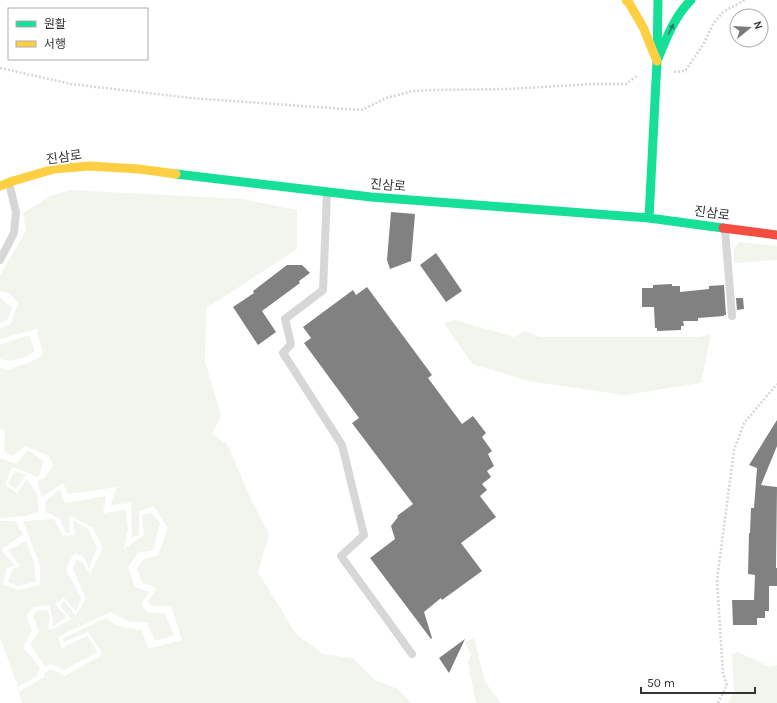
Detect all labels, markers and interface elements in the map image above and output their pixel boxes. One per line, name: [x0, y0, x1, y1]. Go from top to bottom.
legend: [8, 8, 148, 60]
north arrow: [729, 8, 769, 48]
text: 원활: [44, 17, 66, 31]
text: N: [751, 19, 765, 31]
one-way arrow: [668, 23, 674, 34]
text: 서행: [44, 37, 66, 51]
street label: 진삼로: [45, 147, 83, 167]
street label: 진삼로: [369, 176, 407, 194]
street label: 진삼로: [693, 203, 731, 223]
scale bar: [641, 669, 755, 695]
text: 50 m: [647, 676, 675, 690]

